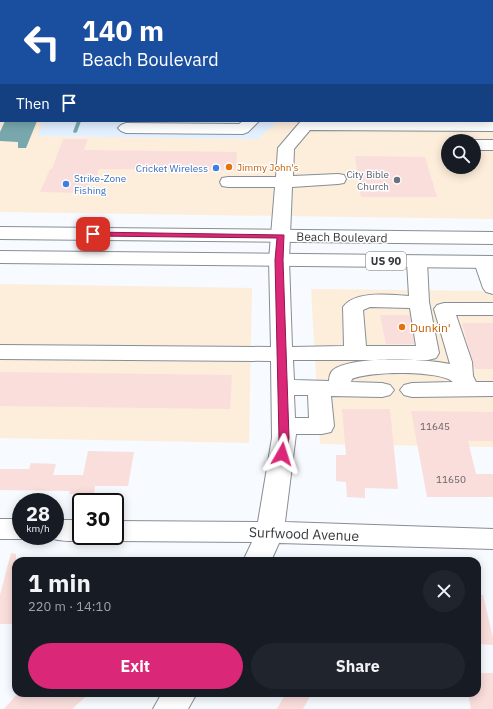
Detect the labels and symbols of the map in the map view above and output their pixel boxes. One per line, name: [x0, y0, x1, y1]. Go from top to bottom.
place label: Jimmy John's: [237, 161, 299, 174]
place label: Cricket Wireless: [136, 162, 208, 175]
marker: Jimmy John's: [224, 162, 234, 172]
marker: Cricket Wireless: [211, 163, 221, 173]
place label: City Bible Church: [346, 168, 389, 193]
place label: Strike-Zone Fishing: [74, 172, 127, 197]
marker: City Bible Church: [392, 175, 402, 185]
marker: Strike-Zone Fishing: [61, 179, 71, 189]
pin: [76, 217, 110, 251]
street label: Beach Boulevard: [296, 229, 388, 245]
road number: US 90: [366, 252, 406, 270]
place label: Dunkin': [410, 320, 451, 335]
marker: Dunkin': [397, 322, 407, 332]
house number: 11645: [420, 420, 450, 433]
position arrow: [261, 433, 303, 475]
house number: 11650: [436, 473, 466, 486]
speed limit sign: 30: [72, 493, 124, 545]
street label: Surfwood Avenue: [249, 523, 360, 545]

